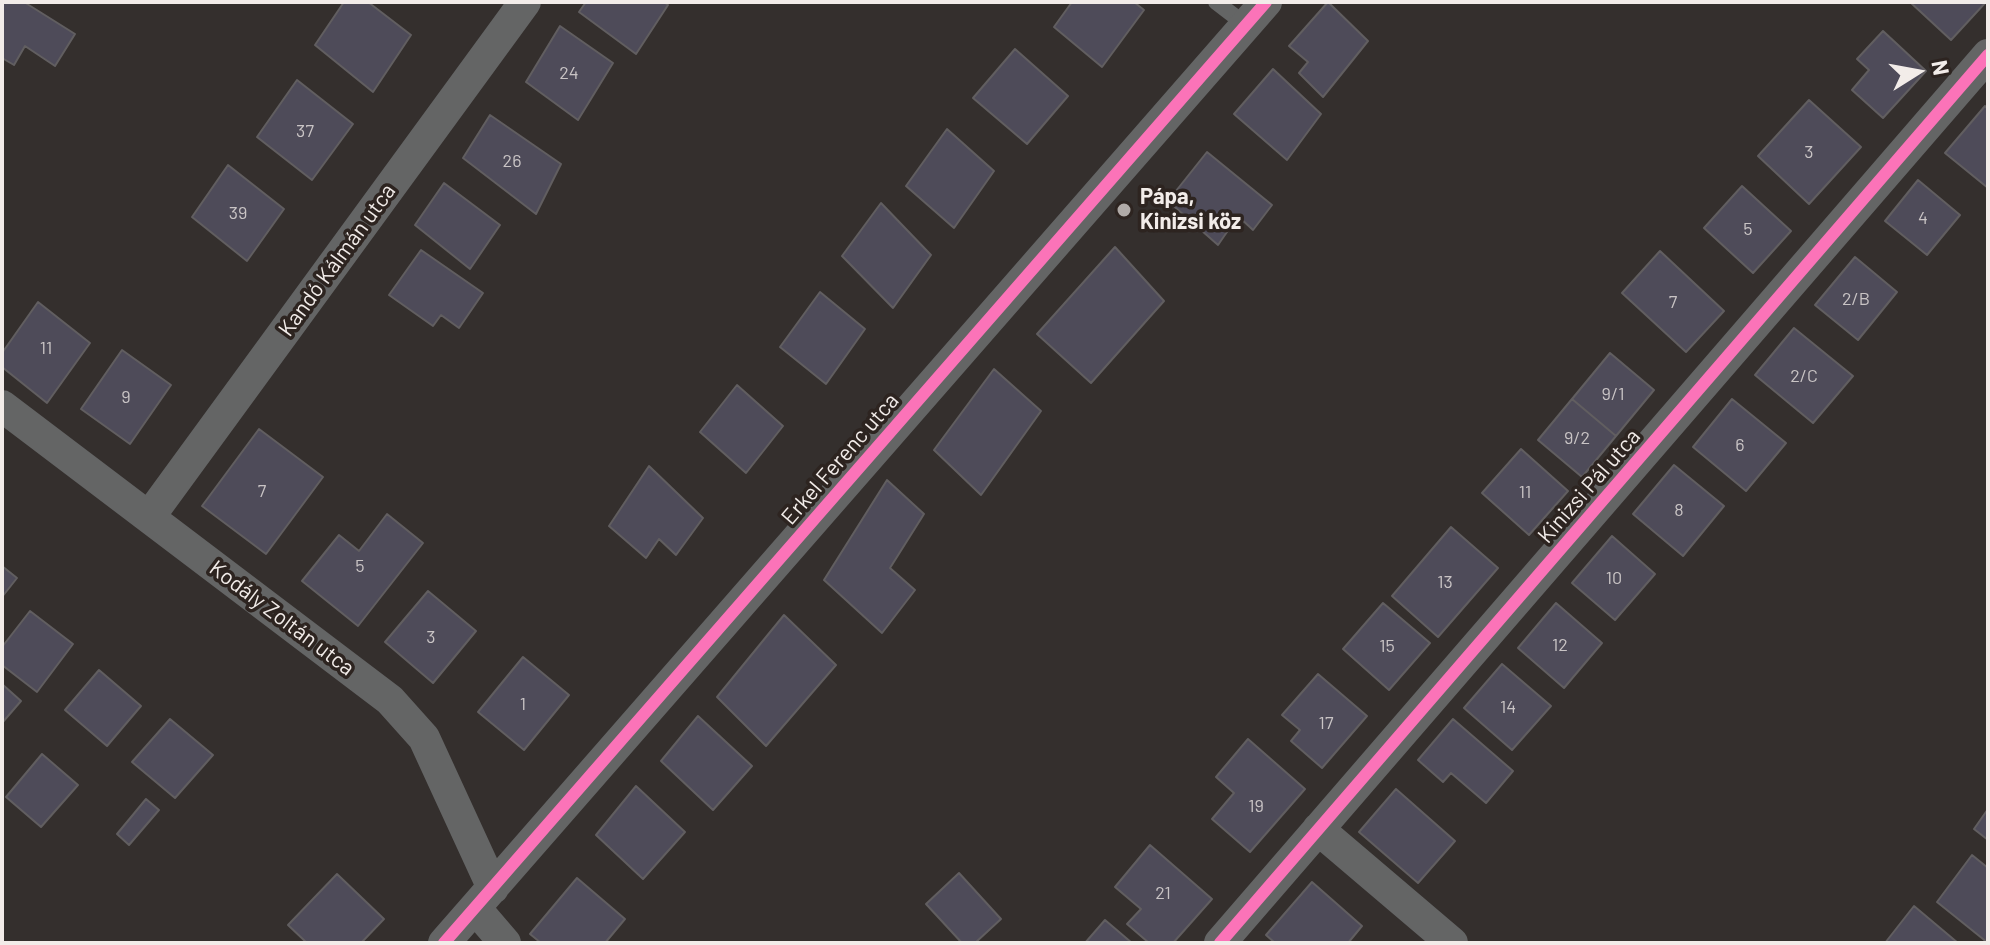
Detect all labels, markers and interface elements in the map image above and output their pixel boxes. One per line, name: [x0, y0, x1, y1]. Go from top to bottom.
north arrow: [1878, 32, 1958, 112]
text: N: [1927, 58, 1956, 77]
house number: 24: [559, 62, 579, 84]
house number: 37: [296, 120, 314, 142]
house number: 3: [1804, 141, 1814, 163]
house number: 26: [503, 150, 521, 172]
street label: Kandó Kálmán utca: [273, 179, 401, 341]
place label: Pápa, Kinizsi köz: [1140, 184, 1241, 236]
marker: Pápa, Kinizsi köz: [1115, 201, 1133, 219]
house number: 39: [229, 202, 247, 224]
house number: 4: [1918, 207, 1928, 229]
house number: 5: [1743, 218, 1753, 240]
house number: 2/B: [1842, 288, 1870, 310]
house number: 7: [1669, 291, 1677, 313]
house number: 11: [40, 337, 52, 359]
house number: 2/C: [1790, 365, 1818, 387]
house number: 9/1: [1602, 383, 1624, 405]
house number: 9: [121, 386, 131, 408]
street label: Erkel Ferenc utca: [776, 388, 904, 530]
street label: Kinizsi Pál utca: [1532, 423, 1646, 549]
house number: 9/2: [1564, 427, 1590, 449]
house number: 6: [1735, 434, 1745, 456]
house number: 7: [258, 480, 266, 502]
house number: 11: [1519, 481, 1531, 503]
house number: 8: [1674, 499, 1684, 521]
street label: Kodály Zoltán utca: [204, 555, 360, 681]
house number: 5: [355, 555, 365, 577]
house number: 10: [1606, 567, 1622, 589]
house number: 13: [1437, 571, 1453, 593]
house number: 3: [426, 626, 436, 648]
house number: 12: [1552, 634, 1568, 656]
house number: 15: [1379, 635, 1395, 657]
house number: 1: [520, 693, 526, 715]
house number: 14: [1500, 696, 1516, 718]
house number: 17: [1319, 712, 1333, 734]
house number: 19: [1248, 795, 1264, 817]
house number: 21: [1155, 882, 1171, 904]

